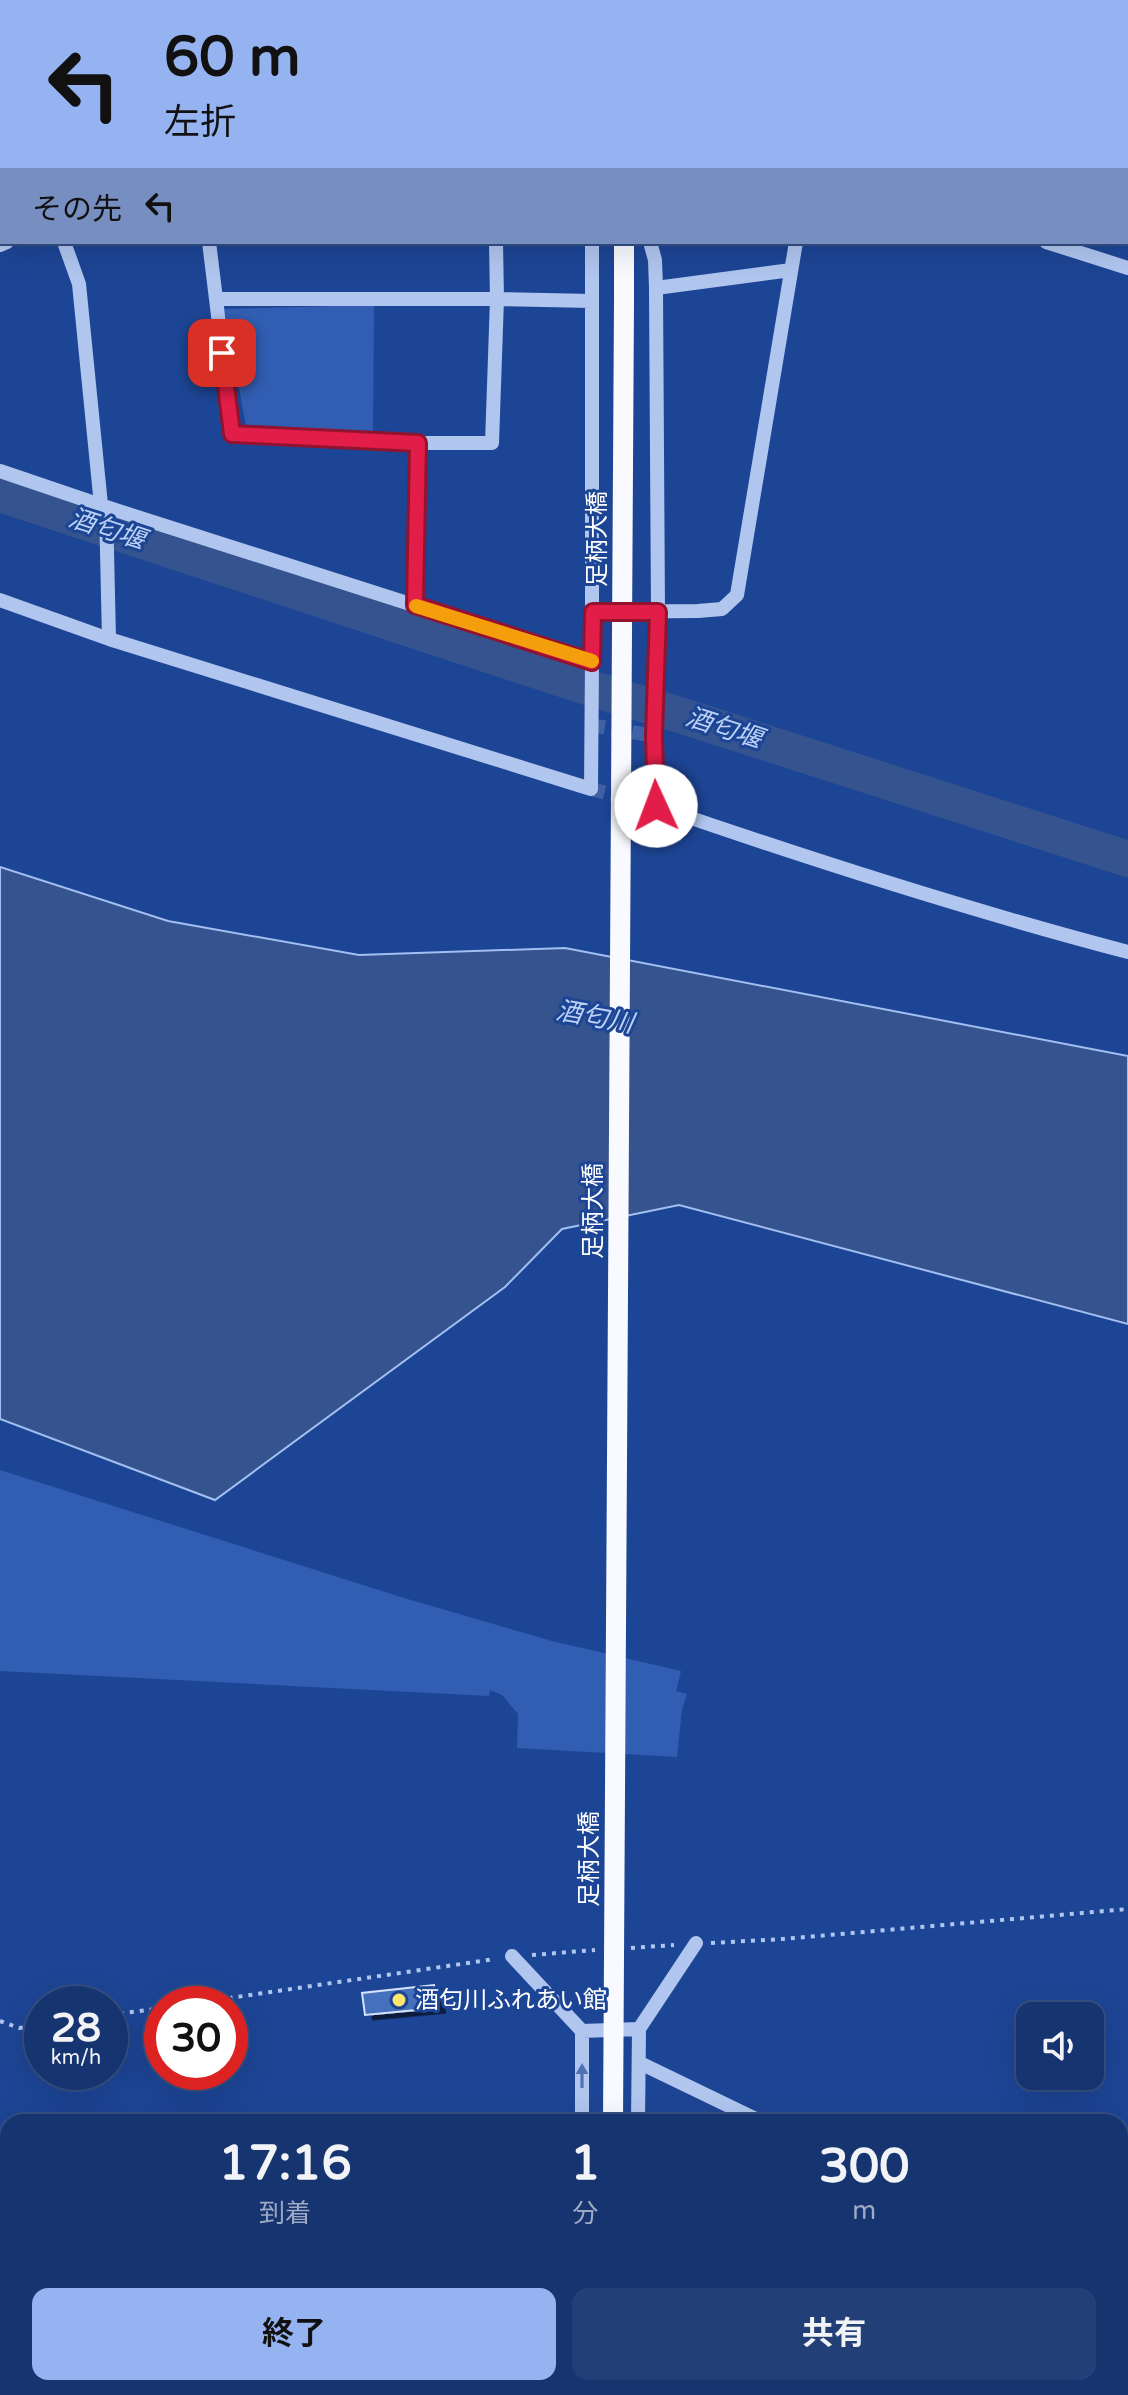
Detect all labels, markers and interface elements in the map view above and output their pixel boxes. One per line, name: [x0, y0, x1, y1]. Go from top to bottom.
text: 60 m: [164, 24, 300, 91]
icon: left: [32, 32, 136, 136]
text: 左折: [164, 101, 236, 144]
icon: left: [138, 184, 182, 228]
text: その先: [32, 191, 122, 228]
pin: [188, 319, 256, 387]
icon: arrive: [200, 331, 244, 375]
street label: 足柄大橋: [583, 491, 612, 587]
water label: 酒匂堰: [65, 502, 153, 557]
water label: 酒匂堰: [682, 701, 770, 756]
position arrow: [614, 764, 698, 848]
water label: 酒匂川: [554, 995, 639, 1040]
street label: 足柄大橋: [579, 1163, 608, 1259]
street label: 足柄大橋: [575, 1811, 604, 1907]
speed limit sign: 30: [144, 1986, 248, 2090]
place label: 酒匂川ふれあい館: [415, 1986, 607, 2015]
marker: 酒匂川ふれあい館: [390, 1991, 408, 2009]
map controls: [1016, 2002, 1104, 2090]
button: sound: [1016, 2002, 1104, 2090]
text: 28: [51, 2004, 101, 2052]
text: km/h: [51, 2046, 101, 2070]
one-way arrow: [576, 2063, 588, 2088]
text: 17:16: [219, 2135, 352, 2193]
text: 1: [570, 2135, 600, 2193]
text: 300: [819, 2138, 909, 2196]
text: m: [852, 2195, 876, 2226]
text: 到着: [259, 2198, 311, 2229]
text: 分: [572, 2198, 598, 2229]
button: 終了: [32, 2288, 556, 2380]
button: 共有: [572, 2288, 1096, 2380]

